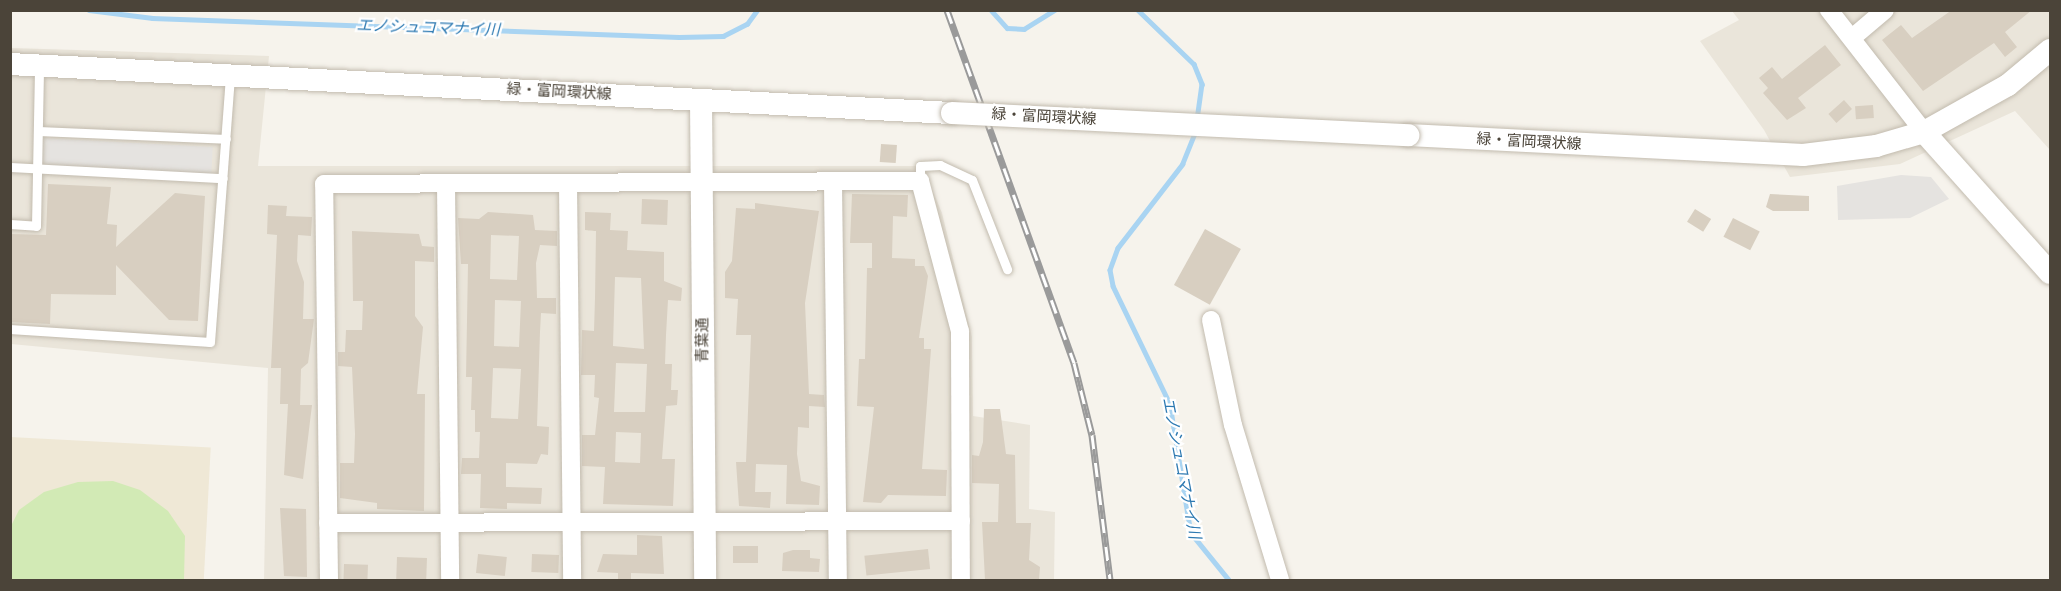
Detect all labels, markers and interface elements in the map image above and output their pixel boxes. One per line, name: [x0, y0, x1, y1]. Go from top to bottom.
water label: エノシュコマナイ川: [356, 16, 500, 40]
street label: 緑・富岡環状線: [506, 80, 612, 104]
street label: 緑・富岡環状線: [991, 105, 1097, 129]
street label: 緑・富岡環状線: [1476, 130, 1582, 154]
street label: 青葉通: [694, 318, 712, 362]
water label: エノシュコマナイ川: [1158, 395, 1204, 541]

